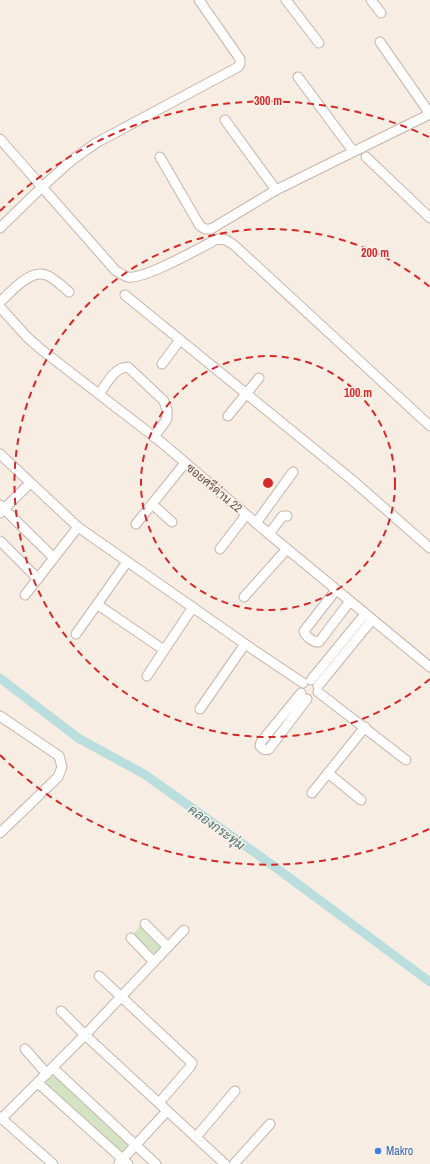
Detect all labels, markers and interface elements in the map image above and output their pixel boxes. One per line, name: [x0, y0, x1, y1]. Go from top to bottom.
text: 300 m: [254, 93, 282, 109]
text: 200 m: [361, 245, 389, 261]
text: 100 m: [344, 385, 372, 401]
street label: ซอยศรีด่าน 22: [183, 460, 245, 516]
centre of rings: [261, 476, 275, 490]
water label: คลองกระทุ่ม: [184, 801, 248, 855]
place label: Makro: [386, 1143, 413, 1159]
marker: Makro: [373, 1146, 383, 1156]

